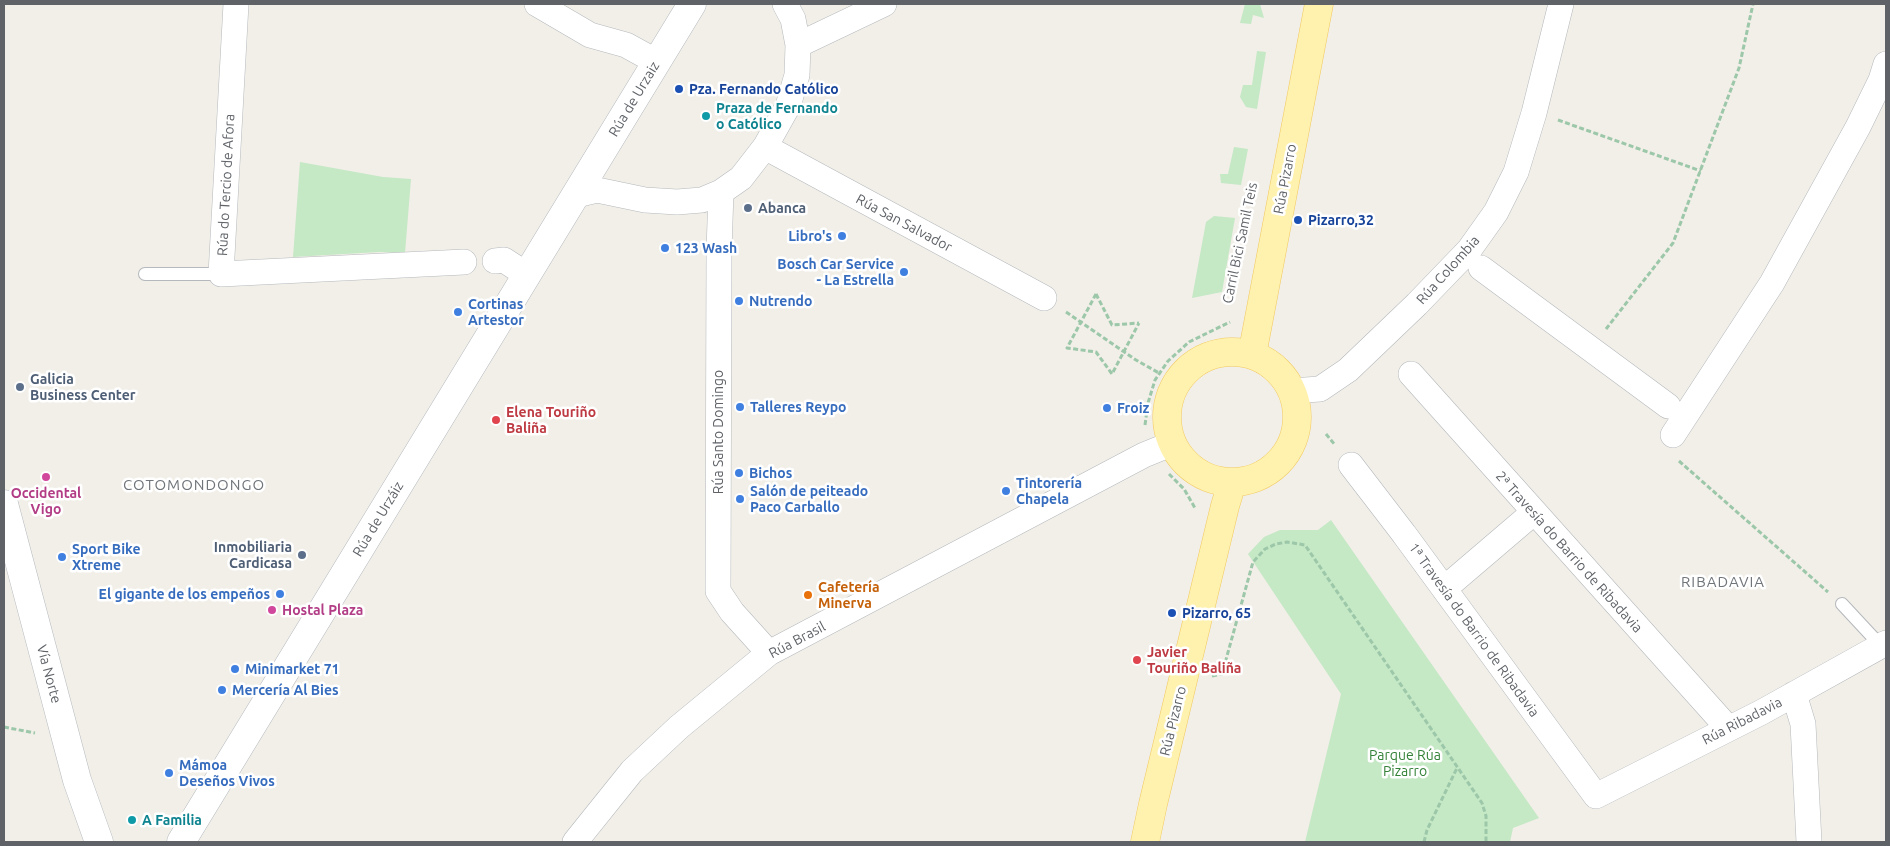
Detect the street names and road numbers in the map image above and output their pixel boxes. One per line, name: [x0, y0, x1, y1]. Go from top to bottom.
street label: Rúa de Urzaiz: [605, 58, 663, 140]
street label: Rúa do Tercio de Afora: [214, 113, 238, 257]
street label: Rúa Pizarro: [1270, 142, 1300, 216]
street label: Carril Bici Samil Teis: [1219, 181, 1261, 305]
street label: Rúa San Salvador: [853, 191, 955, 255]
street label: Rúa Colombia: [1413, 232, 1483, 308]
street label: Rúa Santo Domingo: [710, 370, 726, 494]
street label: 2ª Travesía do Barrio de Ribadavia: [1492, 468, 1646, 636]
street label: Rúa de Urzáiz: [349, 478, 407, 560]
street label: 1ª Travesía do Barrio de Ribadavia: [1405, 540, 1543, 720]
street label: Rúa Brasil: [766, 618, 828, 662]
street label: Vía Norte: [33, 643, 65, 705]
street label: Rúa Pizarro: [1156, 684, 1190, 758]
street label: Rúa Ribadavia: [1699, 694, 1785, 748]

